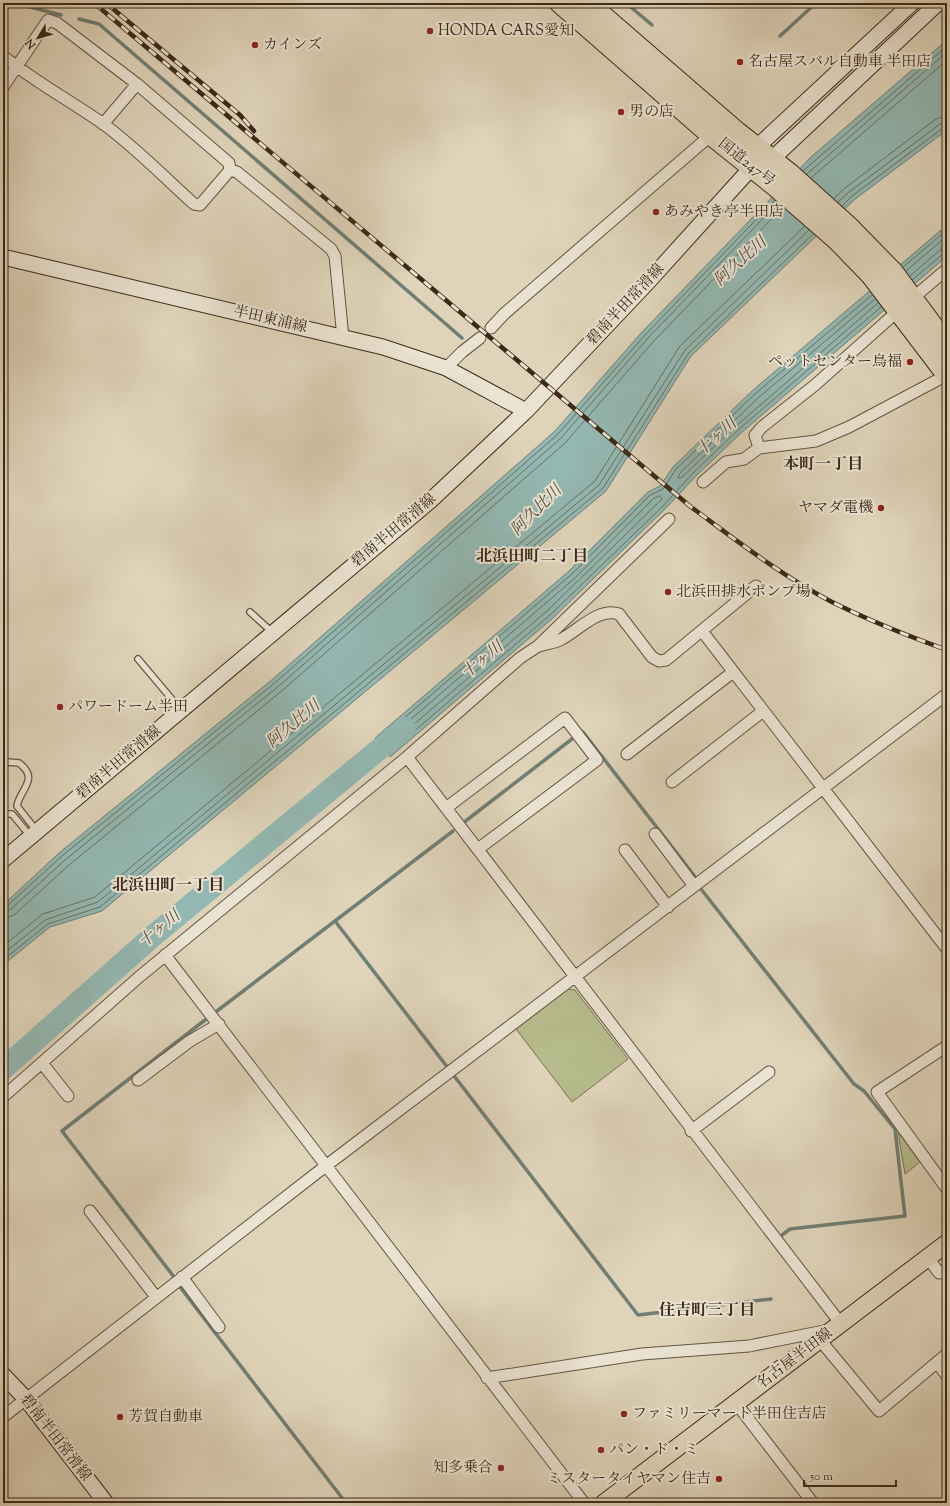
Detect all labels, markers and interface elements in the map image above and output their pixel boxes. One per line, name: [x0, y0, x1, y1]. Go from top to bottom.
north arrow: [18, 18, 58, 58]
place label: HONDA CARS愛知: [438, 21, 574, 42]
marker: HONDA CARS愛知: [425, 26, 435, 36]
text: N: [22, 35, 41, 53]
place label: カインズ: [263, 35, 322, 56]
marker: カインズ: [250, 40, 260, 50]
place label: 名古屋スバル自動車 半田店: [748, 52, 931, 73]
marker: 名古屋スバル自動車 半田店: [735, 57, 745, 67]
place label: 男の店: [629, 102, 674, 123]
marker: 男の店: [616, 107, 626, 117]
street label: 国道247号: [713, 134, 779, 192]
place label: あみやき亭半田店: [664, 202, 784, 223]
marker: あみやき亭半田店: [651, 207, 661, 217]
water label: 阿久比川: [710, 231, 774, 292]
street label: 碧南半田常滑線: [583, 259, 669, 351]
street label: 半田東浦線: [231, 301, 309, 339]
place label: ペットセンター鳥福: [768, 352, 902, 373]
marker: ペットセンター鳥福: [905, 357, 915, 367]
water label: 十ヶ川: [691, 412, 744, 463]
district label: 本町一丁目: [783, 454, 863, 477]
water label: 阿久比川: [506, 479, 569, 542]
street label: 碧南半田常滑線: [347, 489, 441, 573]
place label: ヤマダ電機: [798, 498, 873, 519]
marker: ヤマダ電機: [876, 503, 886, 513]
district label: 北浜田町二丁目: [476, 546, 588, 569]
place label: 北浜田排水ポンプ場: [676, 582, 811, 603]
marker: 北浜田排水ポンプ場: [663, 587, 673, 597]
water label: 十ヶ川: [457, 635, 510, 685]
water label: 阿久比川: [262, 694, 327, 754]
place label: パワードーム半田: [68, 697, 188, 718]
marker: パワードーム半田: [55, 702, 65, 712]
street label: 碧南半田常滑線: [72, 721, 166, 805]
district label: 北浜田町一丁目: [112, 875, 224, 898]
water label: 十ヶ川: [134, 904, 187, 954]
district label: 住吉町三丁目: [659, 1300, 755, 1323]
street label: 名古屋半田線: [753, 1324, 837, 1394]
street label: 碧南半田常滑線: [14, 1390, 96, 1486]
place label: ファミリーマート半田住吉店: [632, 1404, 827, 1425]
place label: 芳賀自動車: [128, 1407, 203, 1428]
marker: ファミリーマート半田住吉店: [619, 1409, 629, 1419]
marker: 芳賀自動車: [115, 1412, 125, 1422]
place label: パン・ド・ミ: [609, 1440, 699, 1461]
marker: パン・ド・ミ: [596, 1445, 606, 1455]
place label: 知多乗合: [433, 1458, 493, 1479]
scale bar: [804, 1462, 896, 1488]
marker: 知多乗合: [496, 1463, 506, 1473]
text: 50 m: [809, 1468, 833, 1486]
place label: ミスタータイヤマン住吉: [546, 1469, 711, 1490]
marker: ミスタータイヤマン住吉: [714, 1474, 724, 1484]

